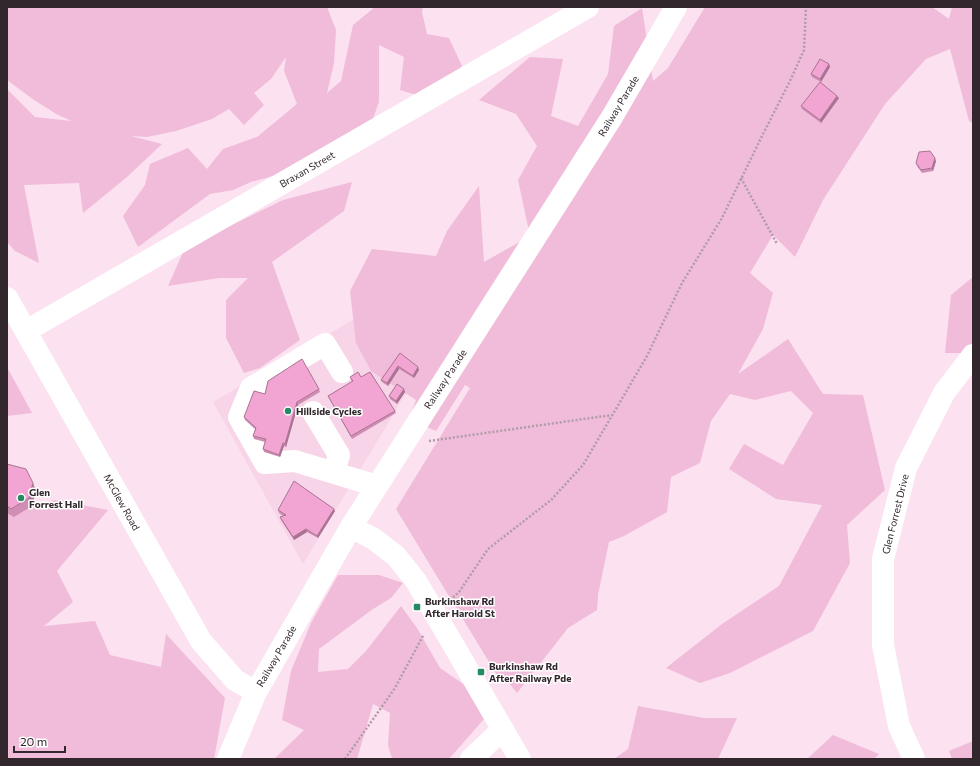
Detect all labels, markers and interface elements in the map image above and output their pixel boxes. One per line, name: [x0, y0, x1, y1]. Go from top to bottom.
street label: Railway Parade: [595, 73, 641, 139]
street label: Braxan Street: [277, 148, 337, 190]
street label: Railway Parade: [421, 347, 469, 411]
place label: Hillside Cycles: [296, 405, 362, 417]
marker: Hillside Cycles: [283, 406, 293, 416]
street label: McGlew Road: [102, 472, 143, 533]
street label: Glen Forrest Drive: [879, 473, 911, 555]
place label: Glen Forrest Hall: [29, 486, 83, 510]
marker: Glen Forrest Hall: [16, 493, 26, 503]
place label: Burkinshaw Rd After Harold St: [425, 595, 495, 619]
marker: Burkinshaw Rd After Harold St: [412, 602, 422, 612]
street label: Railway Parade: [254, 623, 298, 689]
place label: Burkinshaw Rd After Railway Pde: [489, 660, 571, 684]
marker: Burkinshaw Rd After Railway Pde: [476, 667, 486, 677]
scale bar: [14, 728, 65, 754]
text: 20 m: [20, 734, 47, 748]

